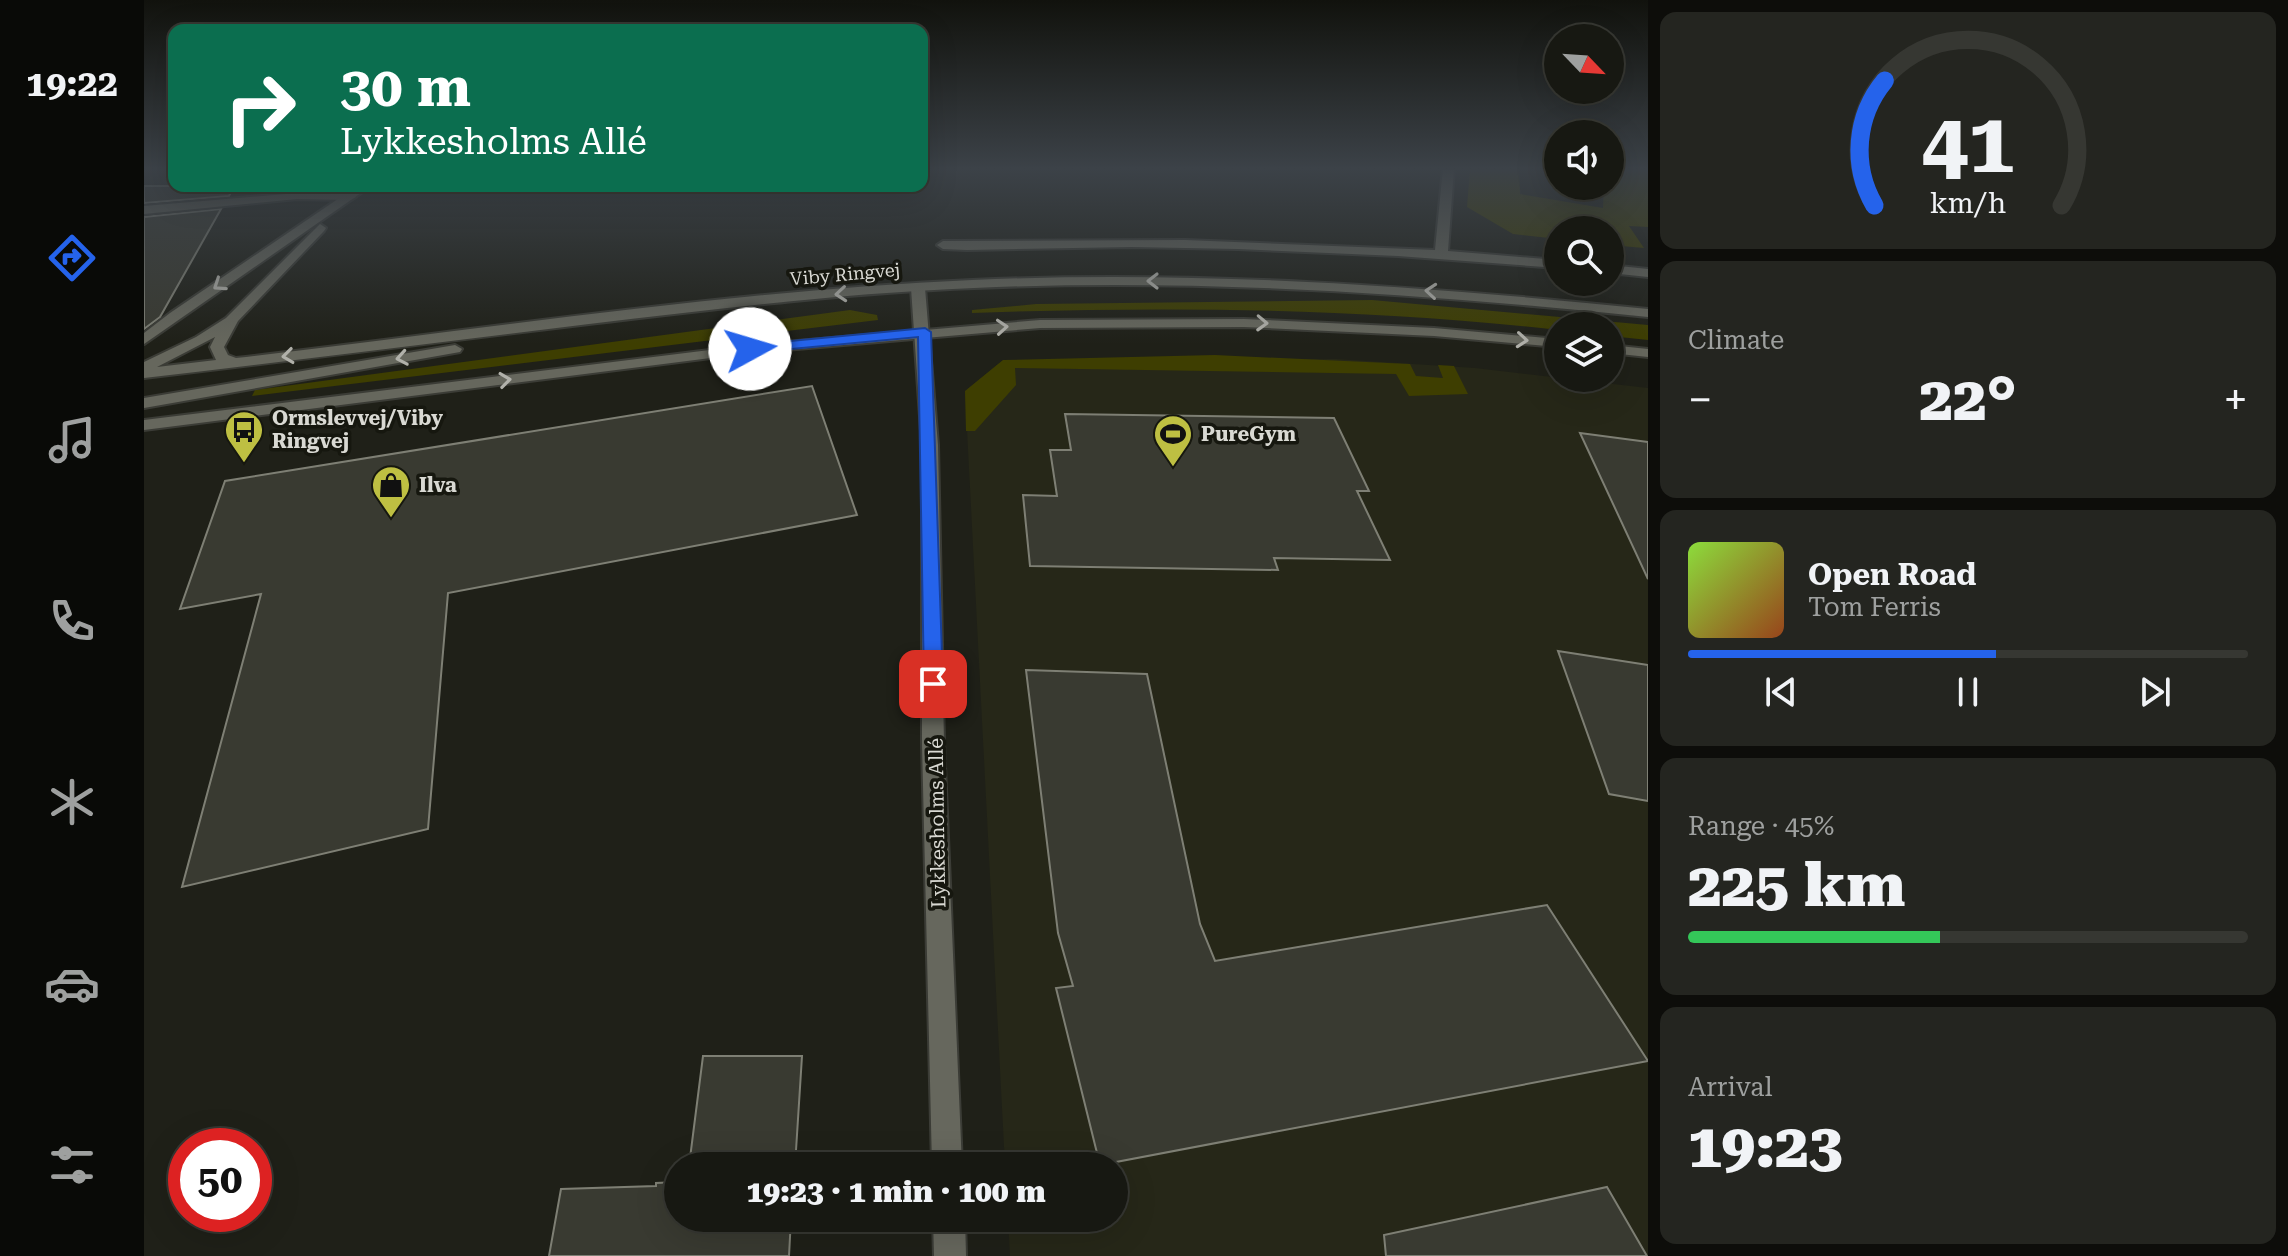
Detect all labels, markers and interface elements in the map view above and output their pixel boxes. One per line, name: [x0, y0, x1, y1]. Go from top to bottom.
north arrow: [1544, 24, 1624, 104]
map controls: [1544, 24, 1624, 392]
text: 30 m: [340, 54, 471, 120]
icon: right: [208, 56, 312, 160]
text: 19:22: [26, 63, 118, 105]
text: 41: [1921, 95, 2015, 192]
button: sound: [1544, 120, 1624, 200]
text: Lykkesholms Allé: [340, 121, 647, 163]
text: km/h: [1930, 187, 2006, 221]
button: search: [1544, 216, 1624, 296]
icon: directions: [44, 230, 100, 286]
street label: Viby Ringvej: [789, 259, 901, 289]
one-way arrow: [1146, 272, 1159, 290]
one-way arrow: [214, 276, 228, 291]
one-way arrow: [1424, 283, 1437, 300]
one-way arrow: [834, 285, 847, 302]
position arrow: [708, 307, 792, 391]
button: layers: [1544, 312, 1624, 392]
one-way arrow: [1256, 315, 1269, 332]
one-way arrow: [996, 319, 1009, 336]
text: Climate: [1688, 325, 1784, 355]
one-way arrow: [1516, 331, 1529, 348]
one-way arrow: [281, 348, 294, 365]
one-way arrow: [395, 349, 409, 366]
text: 22°: [1919, 364, 2017, 435]
one-way arrow: [499, 372, 512, 389]
text: −: [1688, 374, 1713, 426]
text: +: [2223, 374, 2248, 426]
place label: Ormslevvej/Viby Ringvej: [272, 406, 443, 453]
bus stop icon: Ormslevvej/Viby Ringvej: [223, 409, 265, 464]
icon: music: [44, 412, 100, 468]
sports icon: PureGym: [1152, 413, 1194, 468]
place label: PureGym: [1201, 422, 1296, 446]
shop icon: Ilva: [370, 464, 412, 519]
place label: Ilva: [419, 473, 457, 497]
text: Open Road: [1808, 557, 1976, 592]
text: Tom Ferris: [1808, 592, 1941, 622]
icon: phone: [44, 593, 100, 649]
pin: [899, 650, 967, 718]
icon: arrive: [911, 662, 955, 706]
icon: previous: [1759, 670, 1803, 714]
icon: pause: [1946, 670, 1990, 714]
icon: next: [2133, 670, 2177, 714]
street label: Lykkesholms Allé: [924, 738, 950, 908]
icon: climate: [44, 774, 100, 830]
text: Range · 45%: [1688, 811, 1834, 841]
text: 225 km: [1688, 850, 1905, 921]
icon: car: [44, 956, 100, 1012]
text: Arrival: [1688, 1072, 1773, 1102]
text: 19:23: [1688, 1111, 1842, 1182]
speed limit sign: 50: [168, 1128, 272, 1232]
icon: filters: [44, 1137, 100, 1193]
text: 19:23 · 1 min · 100 m: [746, 1174, 1046, 1209]

